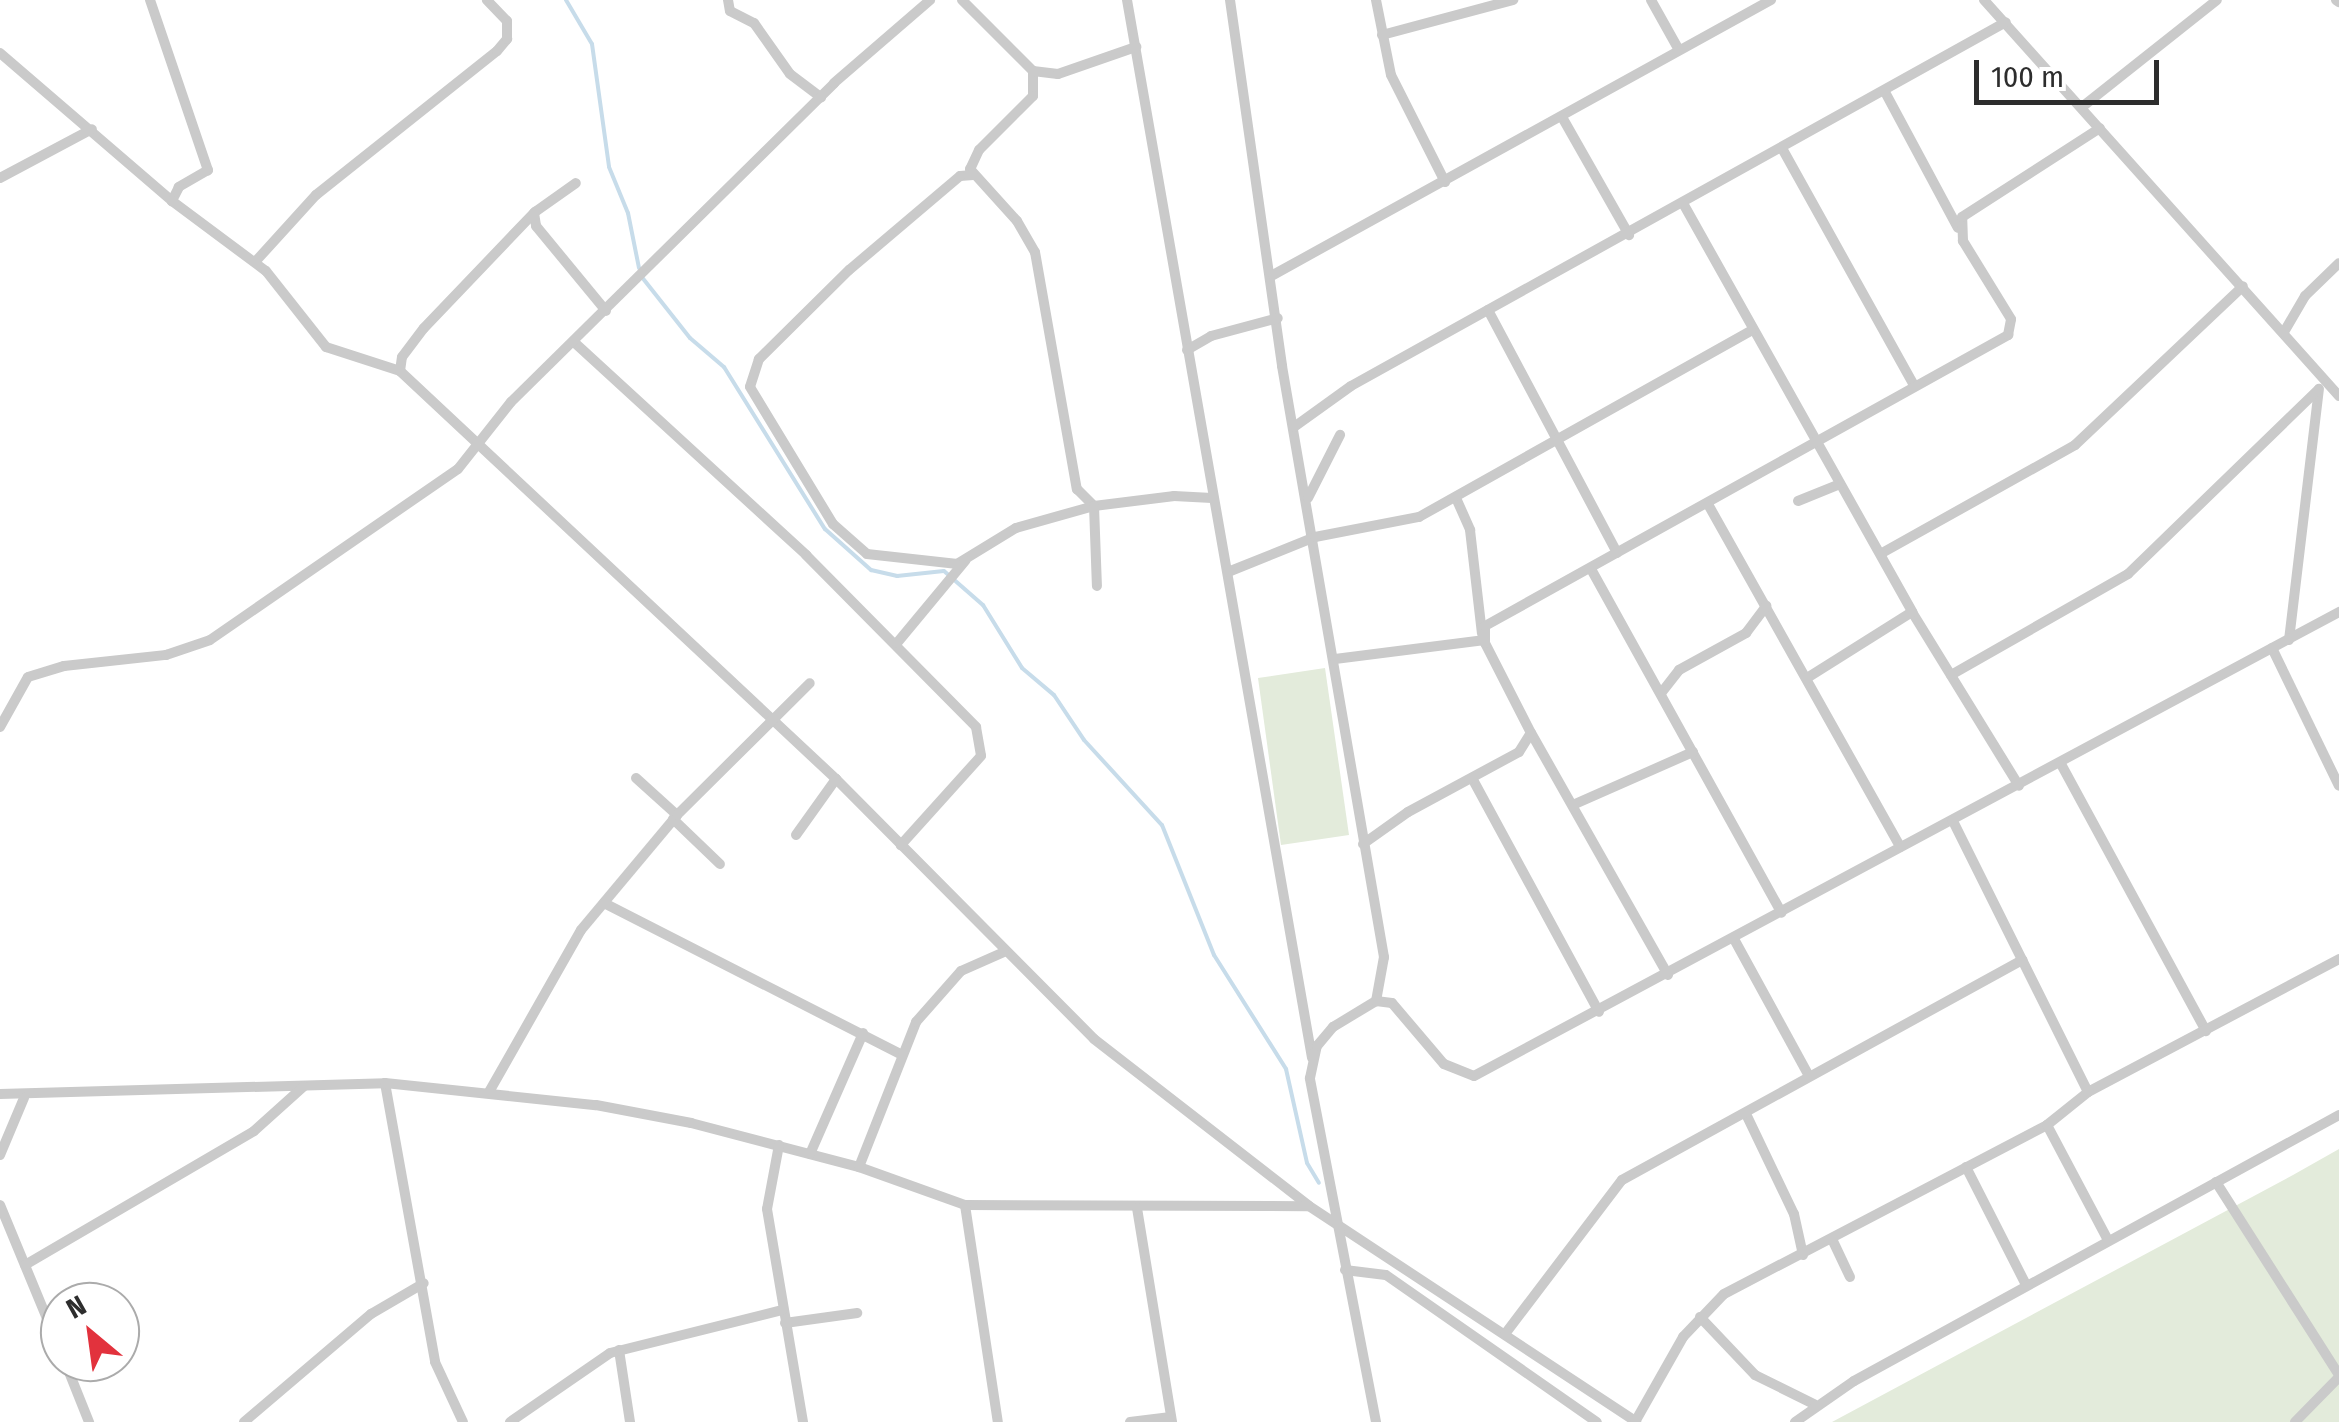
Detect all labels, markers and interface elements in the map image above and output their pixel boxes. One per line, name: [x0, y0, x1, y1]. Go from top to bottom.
scale bar: [1979, 40, 2164, 102]
text: 100 m: [1991, 59, 2064, 95]
north arrow: [40, 1282, 140, 1382]
text: N: [61, 1289, 92, 1326]

